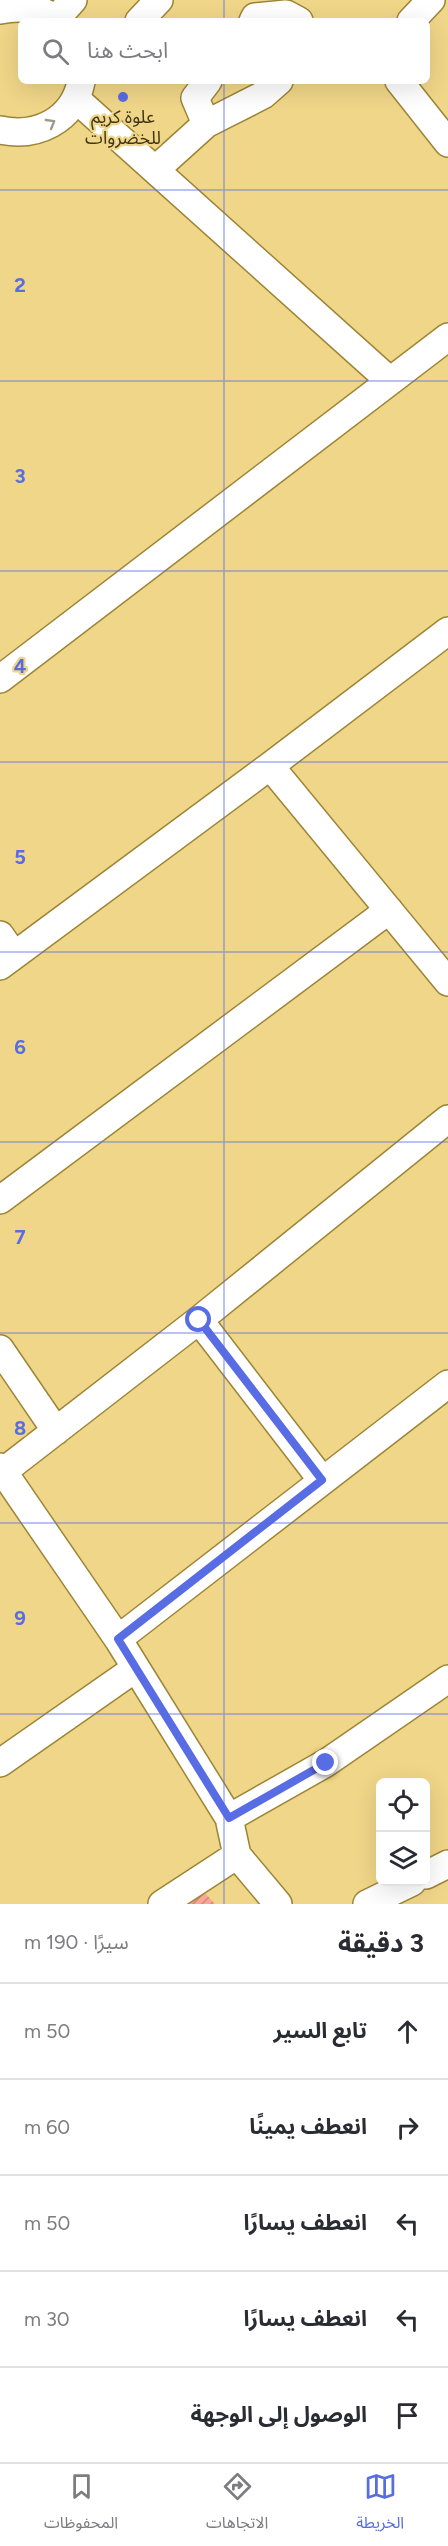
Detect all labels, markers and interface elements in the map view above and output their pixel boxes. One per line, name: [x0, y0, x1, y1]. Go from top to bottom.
search box: [18, 18, 430, 84]
icon: search: [39, 35, 72, 68]
text: ابحث هنا: [87, 37, 168, 64]
marker: علوة كريم للخضروات: [116, 90, 130, 104]
place label: علوة كريم للخضروات: [85, 106, 161, 149]
one-way arrow: [45, 119, 56, 130]
text: 2: [14, 273, 26, 297]
text: 3: [14, 464, 26, 488]
text: 4: [14, 654, 27, 678]
text: 5: [14, 845, 26, 869]
text: 6: [14, 1035, 26, 1059]
text: 7: [14, 1225, 26, 1249]
route start: [185, 1306, 211, 1332]
text: 8: [14, 1416, 26, 1440]
text: 9: [14, 1606, 26, 1630]
route end: [312, 1749, 338, 1775]
map controls: [376, 1778, 430, 1886]
button: locate: [376, 1778, 430, 1832]
button: layers: [376, 1832, 430, 1886]
text: 3 دقيقة: [338, 1927, 424, 1959]
text: سيرًا · 190 m: [24, 1930, 129, 1954]
icon: ahead: [391, 2015, 424, 2048]
text: تابع السير: [273, 2017, 367, 2044]
text: 50 m: [24, 2019, 70, 2043]
icon: right: [391, 2111, 424, 2144]
text: انعطف يمينًا: [249, 2113, 367, 2140]
text: 60 m: [24, 2115, 70, 2139]
icon: left: [391, 2207, 424, 2240]
text: انعطف يسارًا: [244, 2209, 367, 2236]
text: 50 m: [24, 2211, 70, 2235]
icon: left: [391, 2303, 424, 2336]
text: انعطف يسارًا: [244, 2305, 367, 2332]
text: 30 m: [24, 2307, 70, 2331]
icon: arrive: [391, 2399, 424, 2432]
text: الوصول إلى الوجهة: [190, 2401, 367, 2428]
tab: المحفوظات: [44, 2470, 118, 2540]
tab: الاتجاهات: [206, 2470, 268, 2540]
tab: الخريطة: [356, 2470, 404, 2540]

